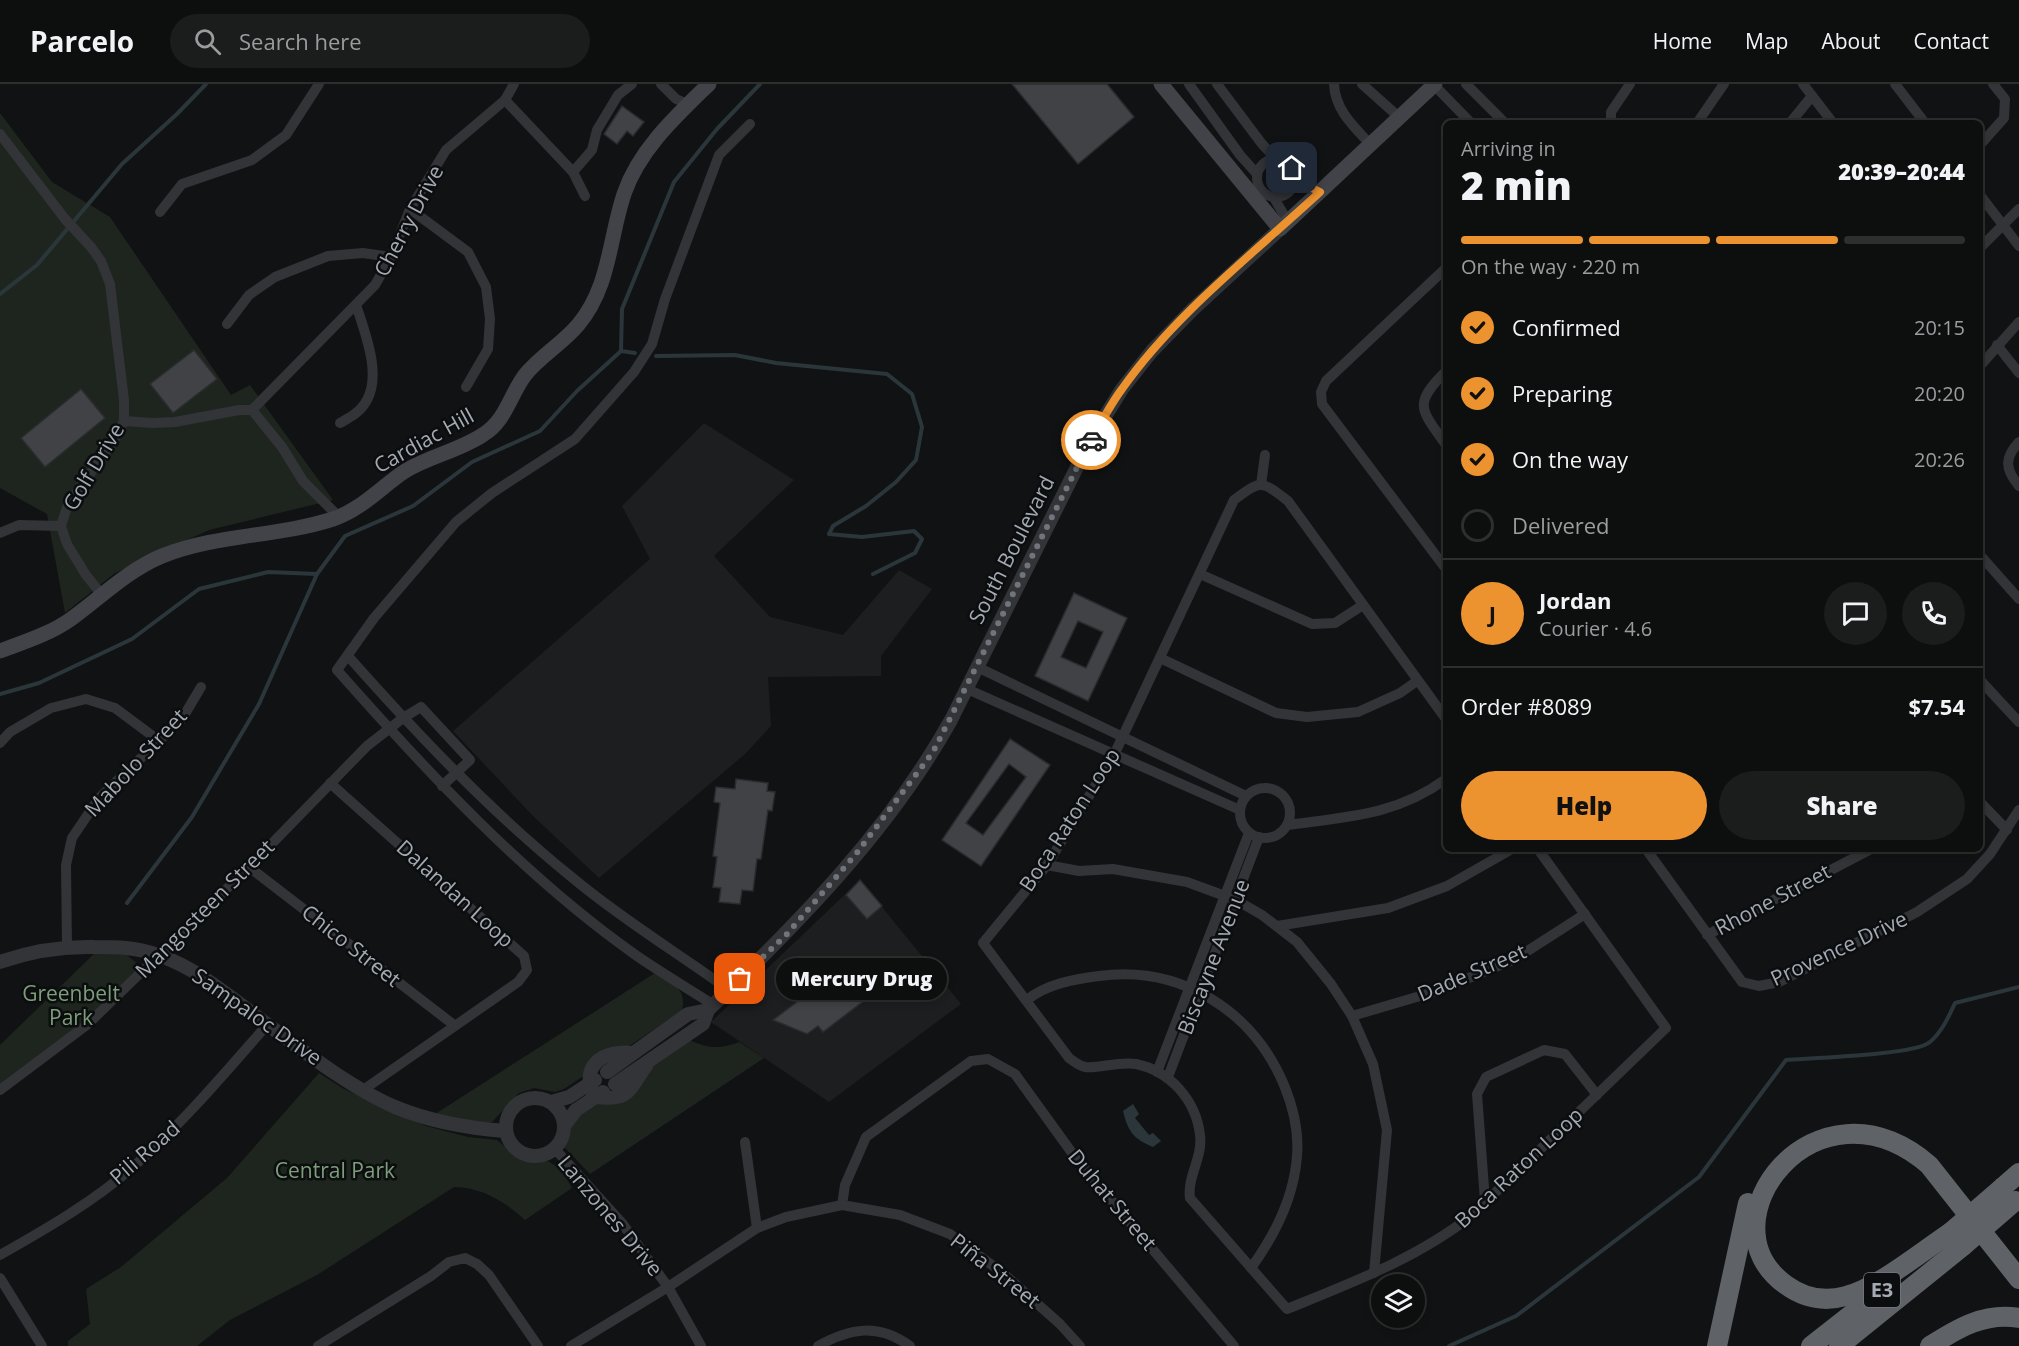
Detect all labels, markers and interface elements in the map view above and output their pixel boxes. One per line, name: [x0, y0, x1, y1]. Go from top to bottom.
search box: [170, 14, 590, 68]
text: Parcelo: [30, 22, 134, 60]
icon: search: [191, 25, 224, 58]
text: Search here: [239, 26, 362, 56]
text: Home: [1653, 27, 1712, 55]
text: Map: [1745, 27, 1788, 55]
text: About: [1821, 27, 1881, 55]
text: Contact: [1914, 27, 1989, 55]
text: Arriving in: [1461, 135, 1556, 162]
pin: [1266, 142, 1317, 193]
icon: home: [1275, 151, 1308, 184]
text: 20:39–20:44: [1838, 156, 1965, 186]
text: 2 min: [1461, 158, 1572, 211]
street label: Cherry Drive: [367, 160, 449, 281]
text: On the way · 220 m: [1461, 253, 1640, 280]
icon: check: [1461, 311, 1494, 344]
text: Confirmed: [1512, 312, 1621, 342]
text: 20:15: [1914, 314, 1965, 341]
icon: check: [1461, 377, 1494, 410]
text: Preparing: [1512, 378, 1612, 408]
text: 20:20: [1914, 380, 1965, 407]
street label: Cardiac Hill: [369, 401, 478, 479]
courier: [1061, 410, 1121, 470]
street label: Golf Drive: [56, 418, 130, 515]
icon: car: [1075, 424, 1108, 457]
icon: check: [1461, 443, 1494, 476]
text: On the way: [1512, 444, 1628, 474]
text: 20:26: [1914, 446, 1965, 473]
street label: South Boulevard: [962, 471, 1060, 628]
text: Delivered: [1512, 510, 1610, 540]
button: chat: [1824, 582, 1887, 645]
button: phone: [1902, 582, 1965, 645]
text: Jordan: [1539, 585, 1612, 615]
text: J: [1489, 598, 1496, 628]
text: Courier · 4.6: [1539, 615, 1652, 642]
text: Order #8089: [1461, 691, 1592, 721]
text: $7.54: [1908, 691, 1965, 721]
street label: Mabolo Street: [78, 702, 193, 822]
street label: Boca Raton Loop: [1012, 742, 1126, 896]
button: Help: [1461, 771, 1707, 840]
button: Share: [1719, 771, 1965, 840]
street label: Mangosteen Street: [129, 833, 280, 984]
street label: Dalandan Loop: [391, 833, 520, 953]
street label: Rhone Street: [1710, 857, 1835, 941]
street label: Biscayne Avenue: [1171, 875, 1256, 1038]
street label: Chico Street: [296, 898, 407, 993]
street label: Provence Drive: [1766, 904, 1911, 992]
street label: Dade Street: [1413, 937, 1530, 1008]
pin: [714, 953, 765, 1004]
callout: Mercury Drug: [776, 958, 947, 1000]
street label: Sampaloc Drive: [187, 961, 328, 1071]
icon: bag: [723, 962, 756, 995]
text: Mercury Drug: [791, 965, 932, 992]
park label: Greenbelt Park: [22, 979, 120, 1031]
street label: Boca Raton Loop: [1448, 1101, 1588, 1234]
street label: Pili Road: [103, 1114, 185, 1190]
street label: Duhat Street: [1062, 1143, 1163, 1256]
street label: Lanzones Drive: [552, 1149, 670, 1282]
park label: Central Park: [275, 1156, 395, 1184]
street label: Piña Street: [945, 1226, 1046, 1314]
road number: E3: [1864, 1273, 1900, 1307]
map controls: [1371, 1274, 1425, 1328]
button: layers: [1371, 1274, 1425, 1328]

